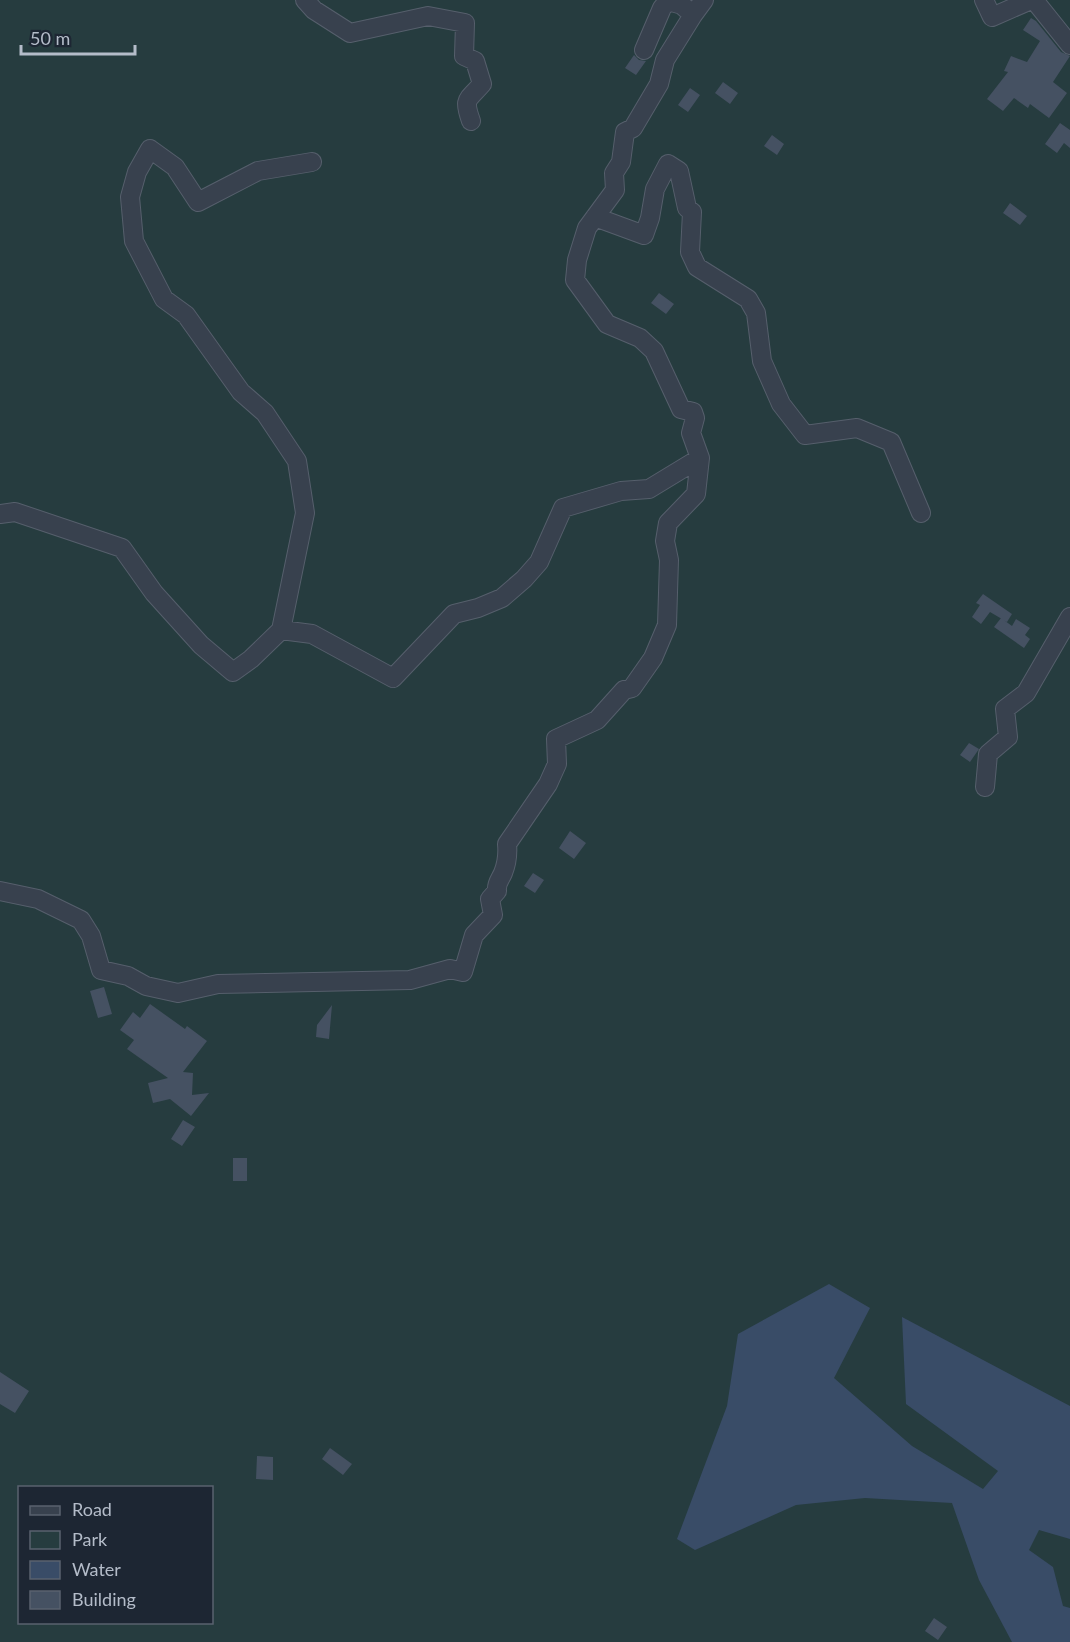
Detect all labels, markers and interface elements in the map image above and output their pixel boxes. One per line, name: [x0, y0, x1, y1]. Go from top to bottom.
scale bar: [21, 18, 135, 56]
text: 50 m: [30, 27, 70, 49]
legend: [18, 1486, 213, 1624]
text: Road: [72, 1498, 112, 1520]
text: Park: [72, 1528, 108, 1550]
text: Water: [72, 1558, 121, 1580]
text: Building: [72, 1588, 136, 1610]

